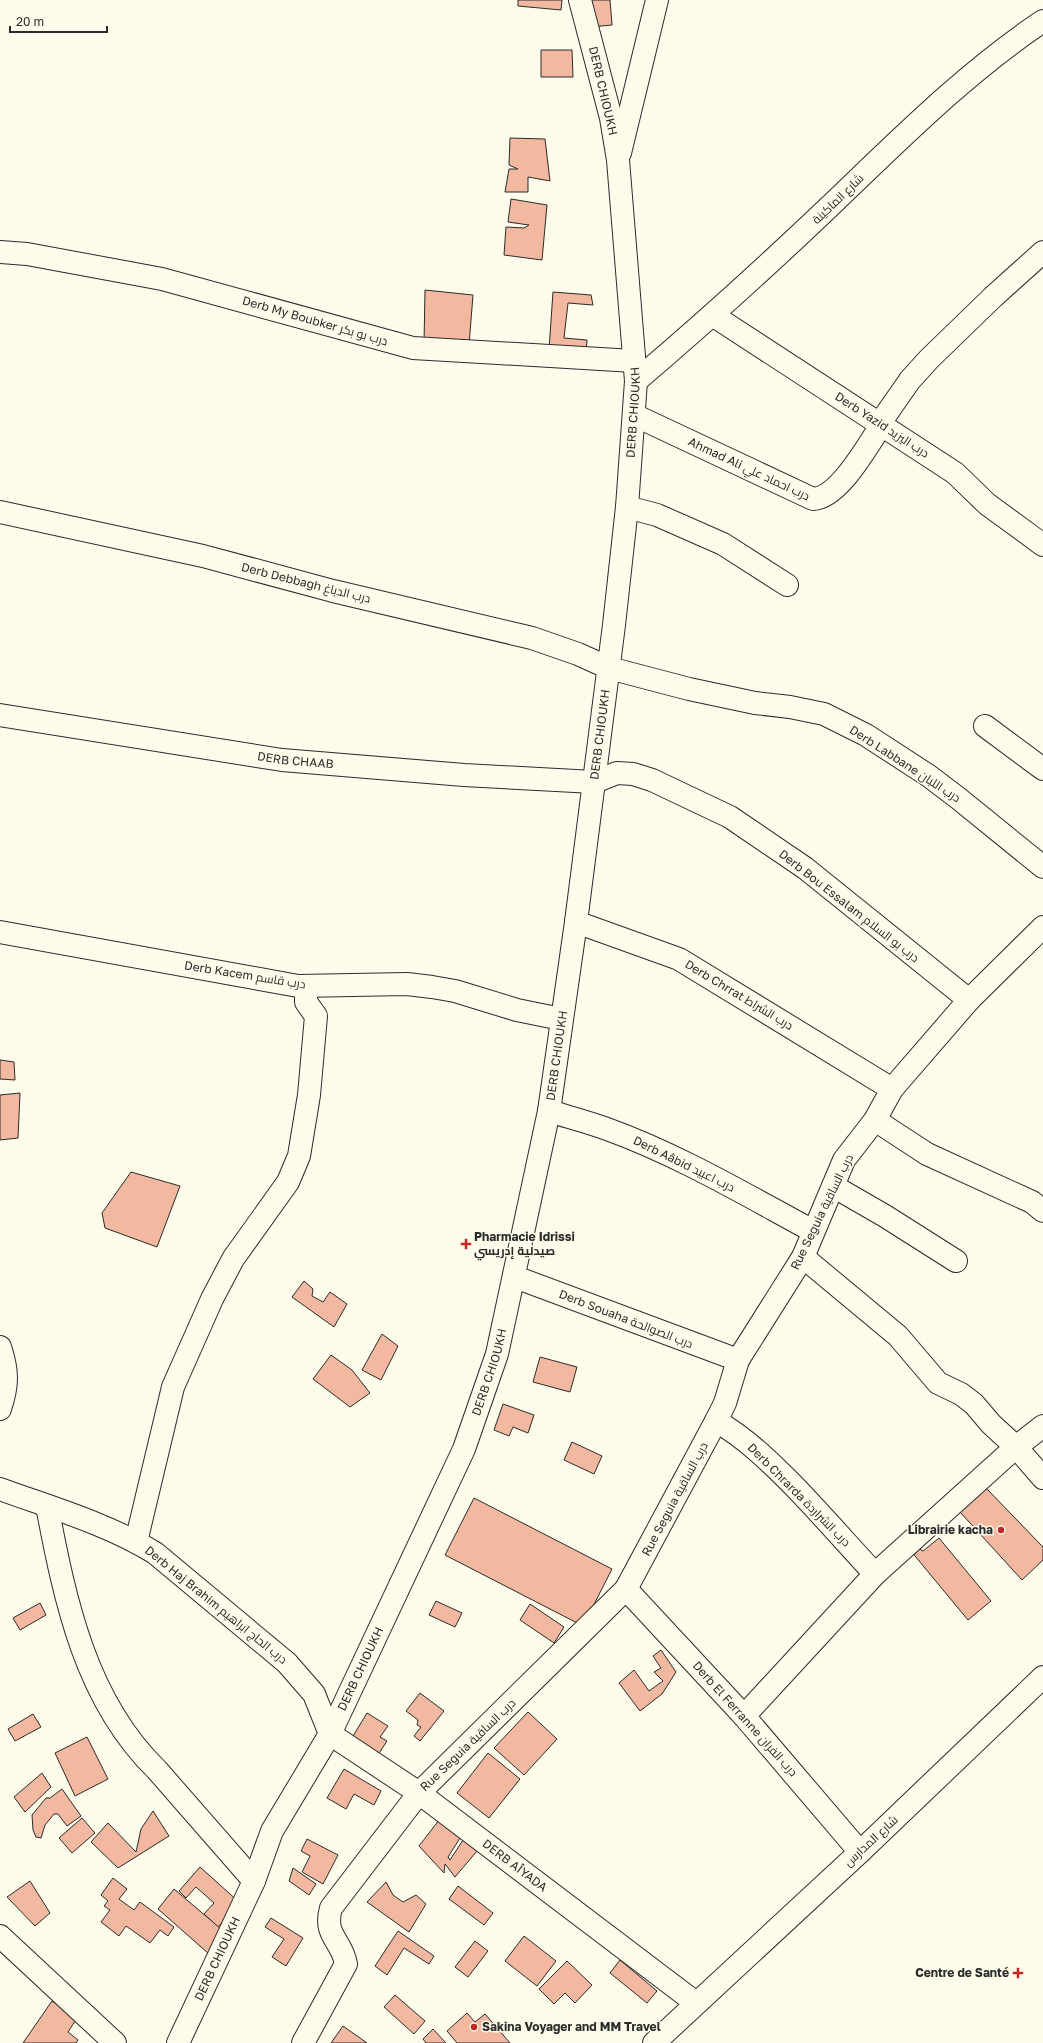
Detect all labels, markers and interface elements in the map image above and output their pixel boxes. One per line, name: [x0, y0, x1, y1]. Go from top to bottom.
scale bar: [10, 8, 107, 34]
text: 20 m: [16, 14, 44, 29]
street label: DERB CHIOUKH: [586, 45, 621, 137]
street label: شارع الماكينة: [809, 170, 867, 228]
street label: Derb My Boubker درب بو بكر: [241, 293, 390, 349]
street label: DERB CHIOUKH: [623, 366, 643, 458]
street label: Derb Yazid درب اليزيد: [832, 389, 932, 461]
street label: Ahmad Ali درب احماد علي: [685, 434, 813, 506]
street label: Derb Debbagh درب الدباغ: [240, 559, 373, 607]
street label: DERB CHIOUKH: [586, 688, 613, 781]
street label: Derb Labbane درب اللبان: [847, 722, 964, 805]
street label: DERB CHAAB: [256, 748, 334, 771]
street label: Derb Bou Essalam درب بو السلام: [776, 846, 923, 966]
street label: Derb Chrrat درب الشراط: [682, 956, 796, 1033]
street label: Derb Kacem درب قاسم: [183, 958, 307, 993]
street label: DERB CHIOUKH: [543, 1009, 570, 1102]
street label: Derb Aâbid درب اعبيد: [631, 1132, 738, 1195]
street label: Rue Seguia درب الساقية: [787, 1151, 856, 1272]
place label: Pharmacie Idrissi صيدلية إدريسي: [474, 1229, 575, 1261]
marker: Pharmacie Idrissi صيدلية إدريسي: [461, 1239, 471, 1249]
street label: Derb Souaha درب الصوالحة: [557, 1286, 695, 1351]
street label: DERB CHIOUKH: [468, 1327, 509, 1418]
street label: Rue Seguia درب الساقية: [638, 1439, 711, 1558]
street label: Derb Chrarda درب الشراردة: [745, 1440, 854, 1550]
place label: Librairie kacha: [908, 1522, 993, 1537]
marker: Librairie kacha: [996, 1525, 1006, 1535]
street label: Derb Haj Brahim درب الحاج ابراهيم: [141, 1542, 291, 1668]
street label: DERB CHIOUKH: [334, 1624, 386, 1713]
street label: Derb El Ferranne درب الفران: [690, 1658, 801, 1779]
street label: Rue Seguia درب الساقية: [417, 1695, 519, 1794]
street label: شارع المدارس: [841, 1812, 901, 1870]
street label: DERB AÎYADA: [480, 1836, 551, 1895]
street label: DERB CHIOUKH: [191, 1914, 243, 2003]
place label: Centre de Santé: [915, 1965, 1009, 1980]
marker: Centre de Santé: [1012, 1967, 1024, 1979]
place label: Sakina Voyager and MM Travel: [482, 2019, 661, 2034]
marker: Sakina Voyager and MM Travel: [469, 2022, 479, 2032]

